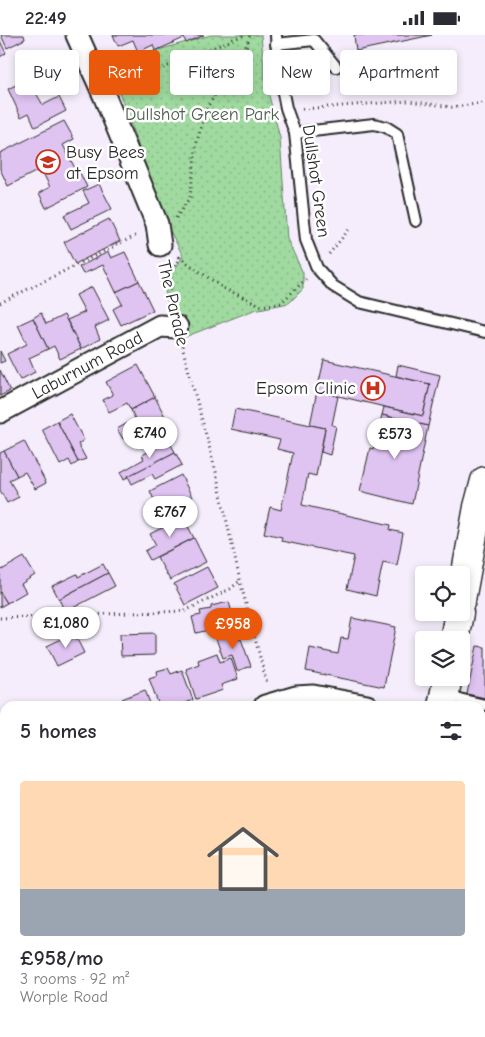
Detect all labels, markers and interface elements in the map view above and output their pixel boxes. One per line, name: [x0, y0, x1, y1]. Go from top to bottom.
text: 22:49: [25, 7, 67, 29]
chip: Buy: [15, 50, 79, 95]
chip: Rent: [89, 50, 160, 95]
chip: Filters: [170, 50, 253, 95]
chip: New: [263, 50, 330, 95]
chip: Apartment: [340, 50, 457, 95]
park label: Dullshot Green Park: [125, 104, 279, 125]
street label: Dullshot Green: [298, 123, 334, 239]
place label: Busy Bees at Epsom: [66, 142, 145, 184]
school or university icon: Busy Bees at Epsom: [35, 149, 61, 175]
street label: The Parade: [153, 258, 193, 348]
street label: Laburnum Road: [28, 327, 146, 403]
hospital icon: Epsom Clinic: [360, 375, 386, 401]
place label: Epsom Clinic: [256, 378, 356, 399]
pin: £740: [120, 417, 180, 459]
pin: £573: [365, 417, 425, 460]
text: £740: [133, 424, 167, 442]
text: £573: [378, 425, 412, 443]
pin: £767: [140, 495, 200, 538]
text: £767: [154, 503, 186, 521]
map controls: [415, 566, 470, 686]
button: locate: [415, 566, 470, 621]
pin: £1,080: [25, 607, 107, 649]
pin: £958: [203, 607, 263, 650]
text: £1,080: [43, 614, 89, 632]
text: £958: [215, 615, 251, 633]
button: layers: [415, 631, 470, 686]
icon: filters: [437, 717, 465, 745]
text: 5 homes: [20, 719, 97, 743]
icon: home: [198, 814, 288, 904]
text: £958/mo: [20, 946, 103, 970]
text: 3 rooms · 92 m²: [20, 970, 129, 988]
text: Worple Road: [20, 988, 108, 1006]

